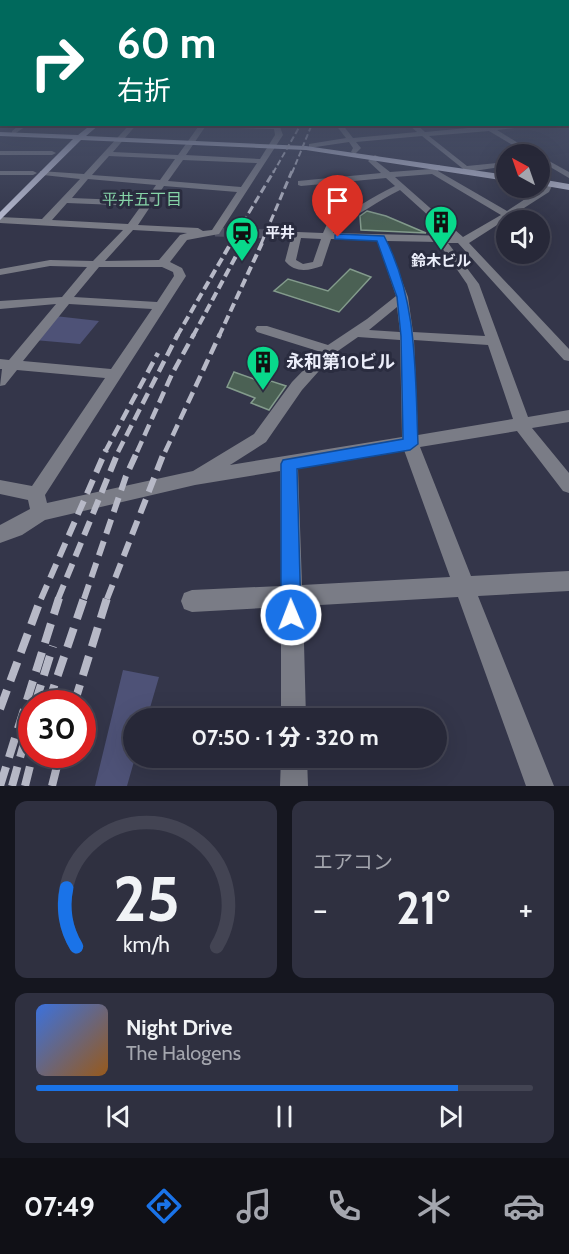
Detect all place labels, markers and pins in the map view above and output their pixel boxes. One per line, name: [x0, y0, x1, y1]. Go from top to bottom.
pin: [312, 175, 363, 237]
building icon: 鈴木ビル: [423, 204, 459, 251]
station icon: 平井: [224, 215, 260, 262]
place label: 平井: [265, 224, 295, 242]
place label: 鈴木ビル: [411, 252, 471, 270]
building icon: 永和第10ビル: [245, 344, 281, 391]
place label: 永和第10ビル: [286, 351, 395, 373]

